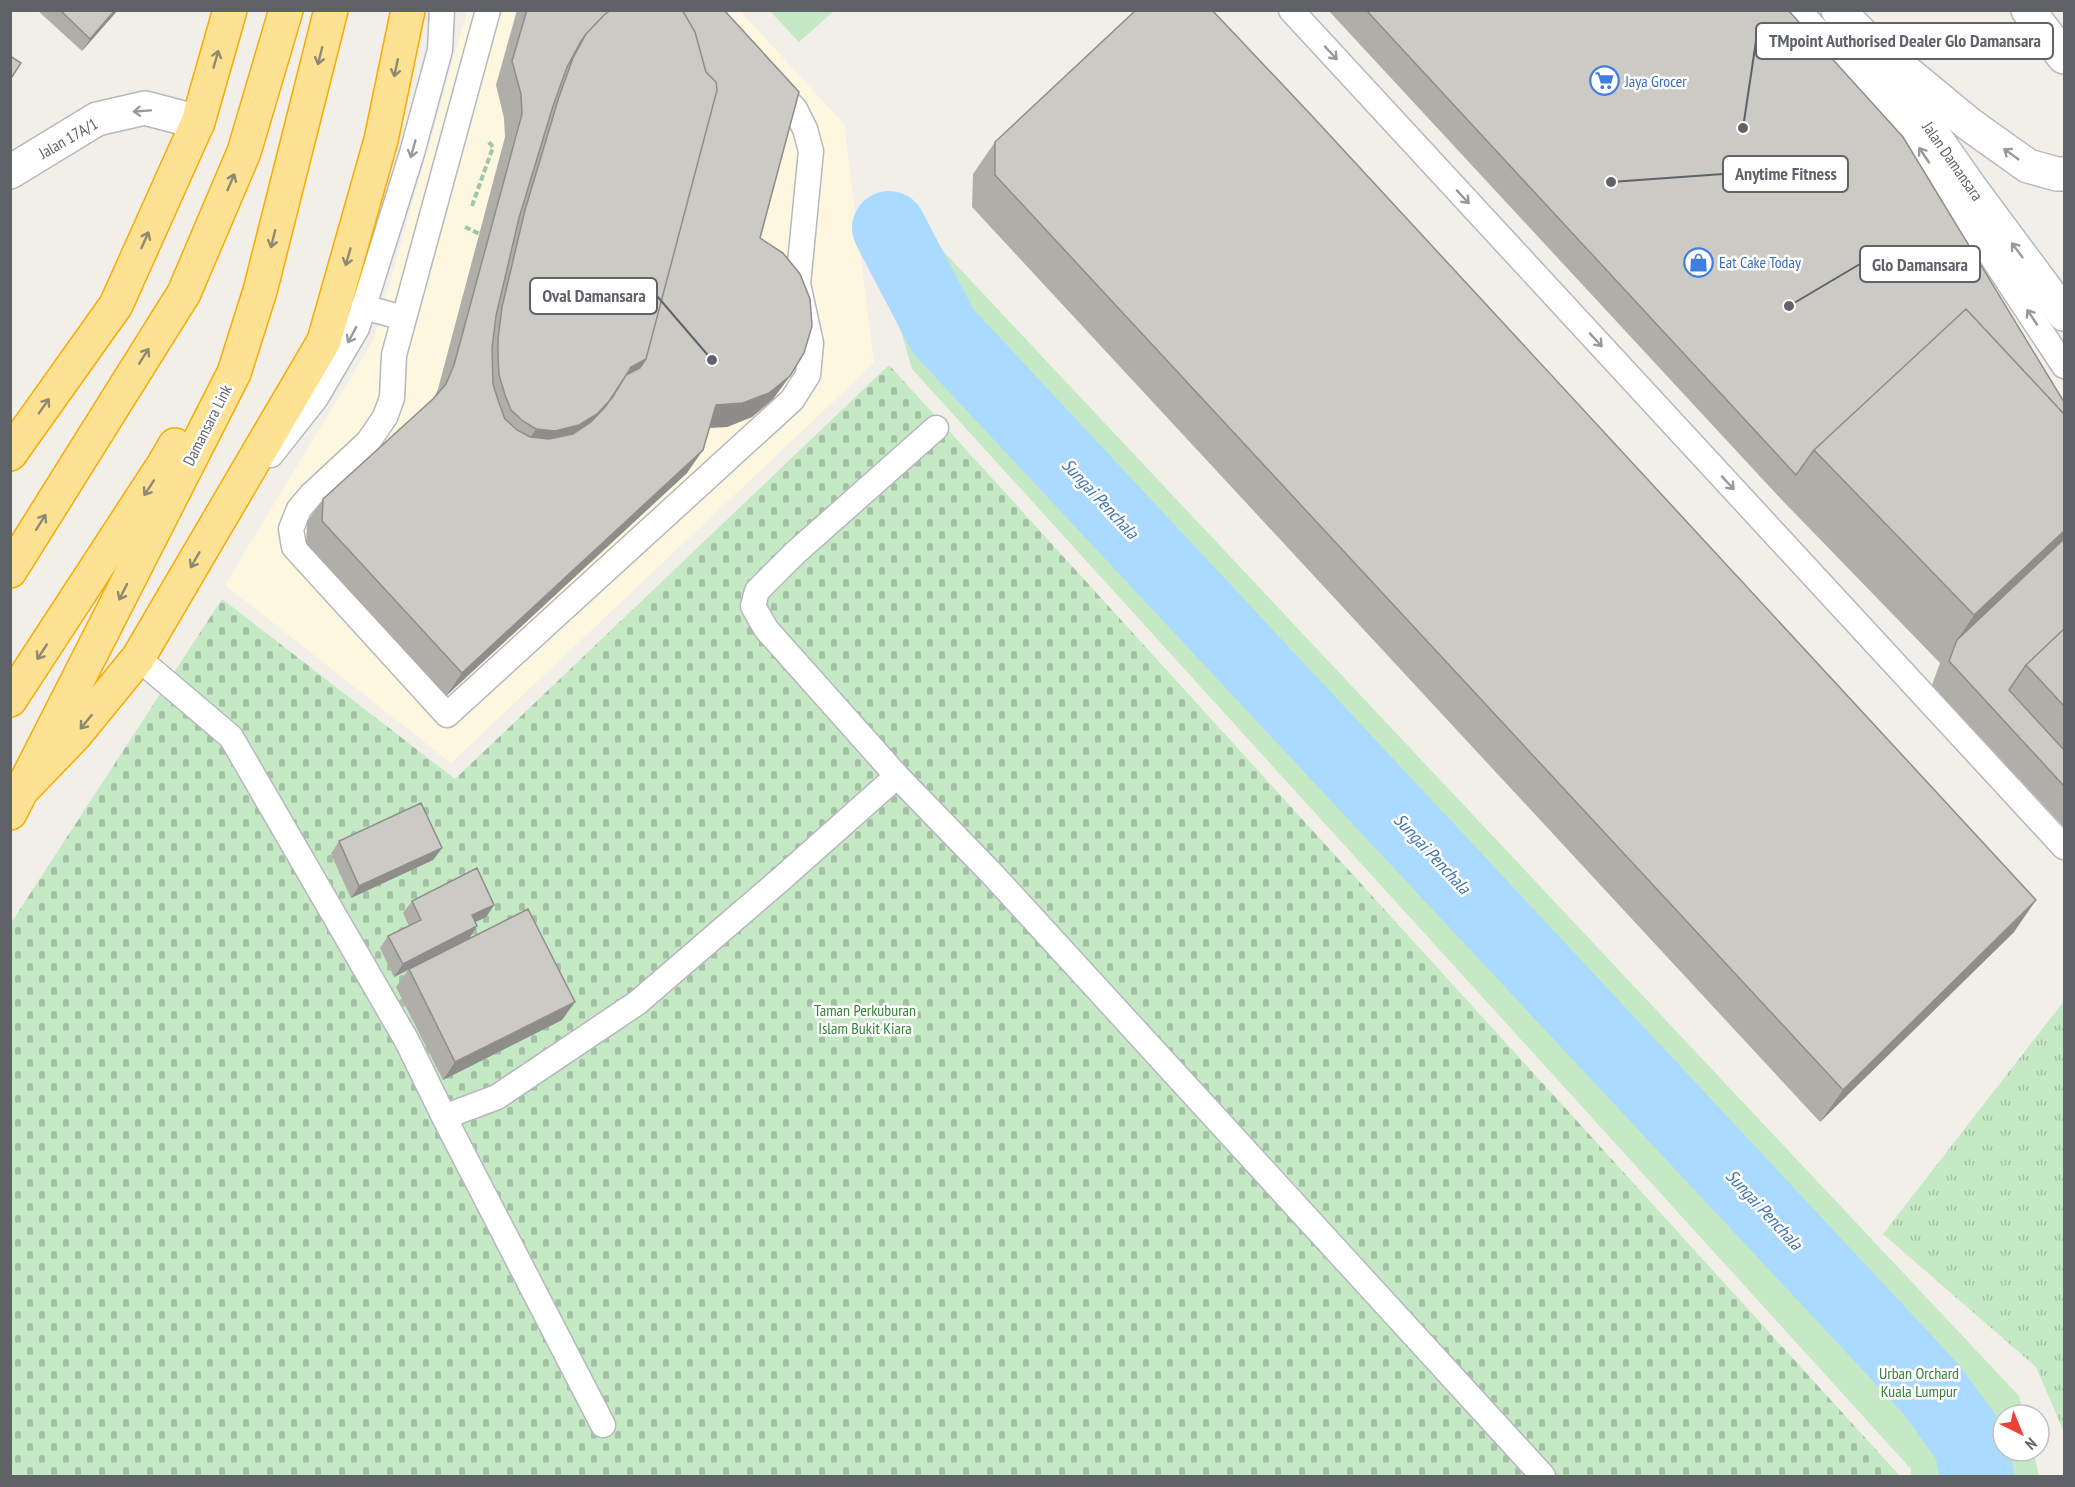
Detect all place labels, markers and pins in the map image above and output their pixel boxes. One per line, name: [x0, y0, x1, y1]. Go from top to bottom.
callout: TMpoint Authorised Dealer Glo Damansara: [1756, 23, 2053, 59]
supermarket icon: Jaya Grocer: [1588, 65, 1620, 97]
place label: Jaya Grocer: [1624, 71, 1687, 91]
callout: Anytime Fitness: [1723, 156, 1848, 192]
shop icon: Eat Cake Today: [1682, 246, 1714, 278]
callout: Glo Damansara: [1860, 246, 1980, 282]
place label: Eat Cake Today: [1719, 252, 1801, 272]
callout: Oval Damansara: [530, 278, 657, 314]

